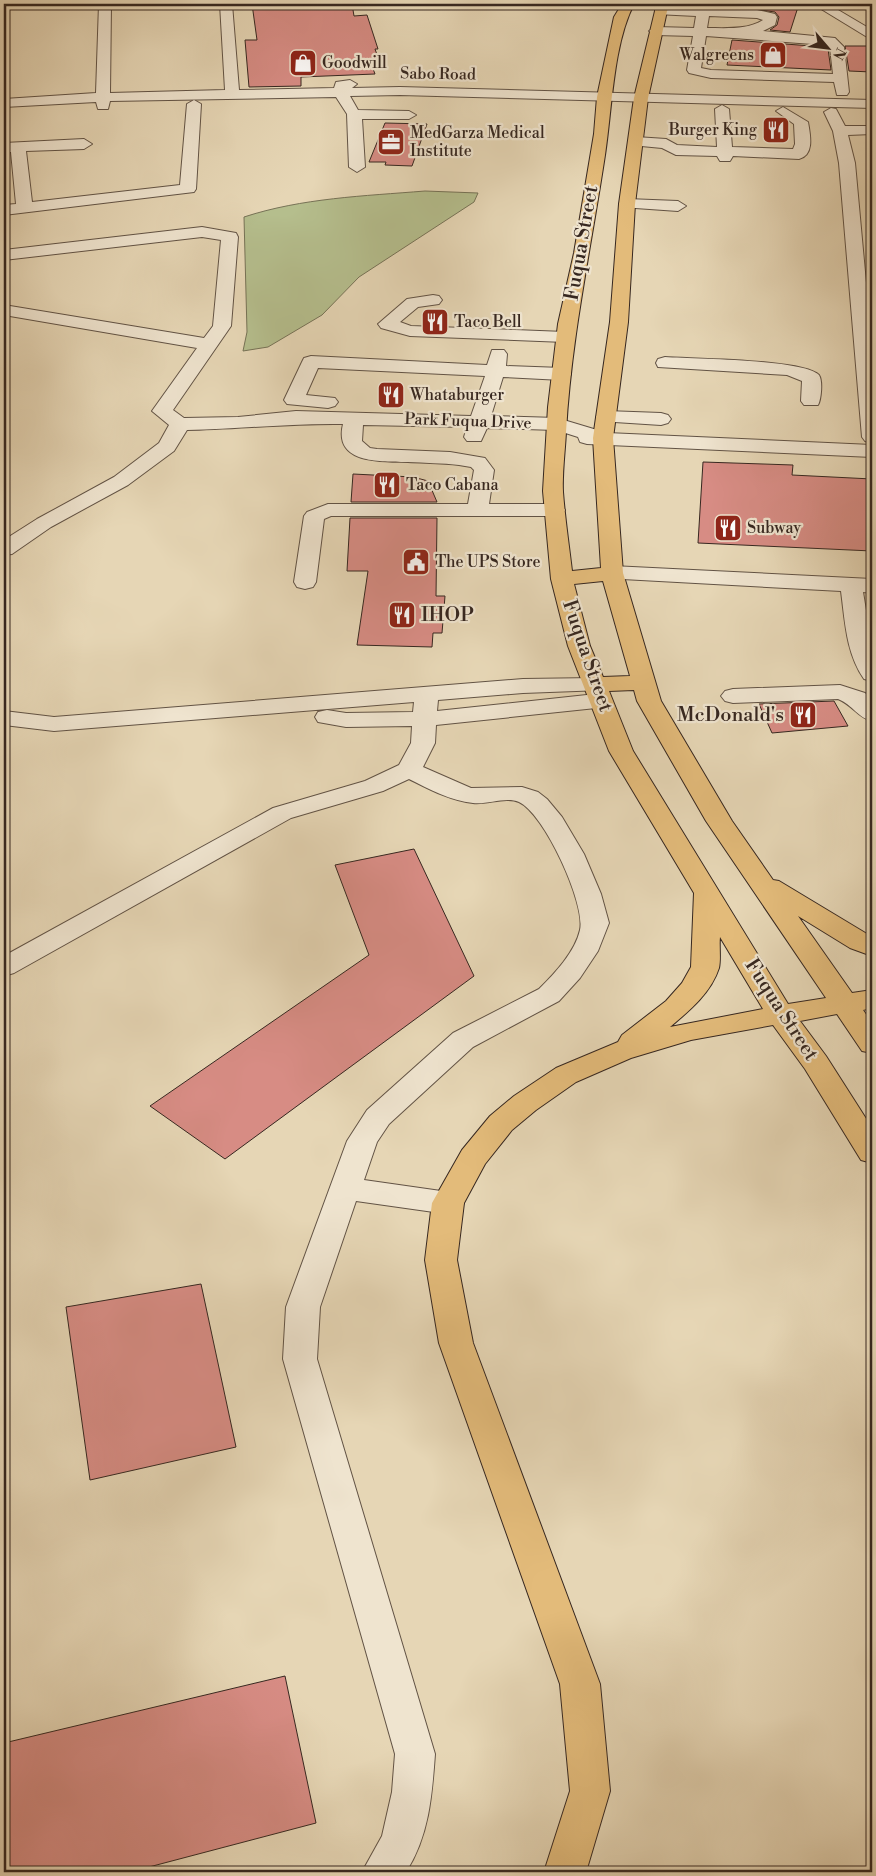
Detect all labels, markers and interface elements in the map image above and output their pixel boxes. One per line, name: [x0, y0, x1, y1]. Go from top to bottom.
north arrow: [804, 22, 854, 72]
shop icon: Walgreens: [758, 40, 788, 70]
place label: Walgreens: [679, 45, 754, 65]
text: N: [828, 45, 849, 63]
shop icon: Goodwill: [288, 48, 318, 78]
place label: Goodwill: [322, 53, 387, 73]
street label: Sabo Road: [400, 63, 476, 85]
restaurant icon: Burger King: [761, 115, 791, 145]
place label: Burger King: [668, 120, 758, 140]
place label: MedGarza Medical Institute: [410, 123, 545, 161]
office icon: MedGarza Medical Institute: [376, 127, 406, 157]
street label: Fuqua Street: [560, 183, 604, 303]
restaurant icon: Taco Bell: [420, 307, 450, 337]
place label: Taco Bell: [454, 312, 522, 332]
restaurant icon: Whataburger: [376, 380, 406, 410]
place label: Whataburger: [409, 385, 504, 405]
street label: Park Fuqua Drive: [404, 409, 532, 433]
restaurant icon: Taco Cabana: [372, 470, 402, 500]
place label: Taco Cabana: [406, 475, 500, 495]
restaurant icon: Subway: [713, 513, 743, 543]
place label: Subway: [747, 518, 801, 538]
public building icon: The UPS Store: [401, 547, 431, 577]
place label: The UPS Store: [435, 552, 541, 572]
street label: Fuqua Street: [556, 597, 618, 715]
restaurant icon: IHOP: [387, 600, 417, 630]
place label: IHOP: [421, 603, 474, 628]
restaurant icon: McDonald's: [788, 700, 818, 730]
place label: McDonald's: [677, 703, 784, 728]
street label: Fuqua Street: [739, 954, 823, 1066]

